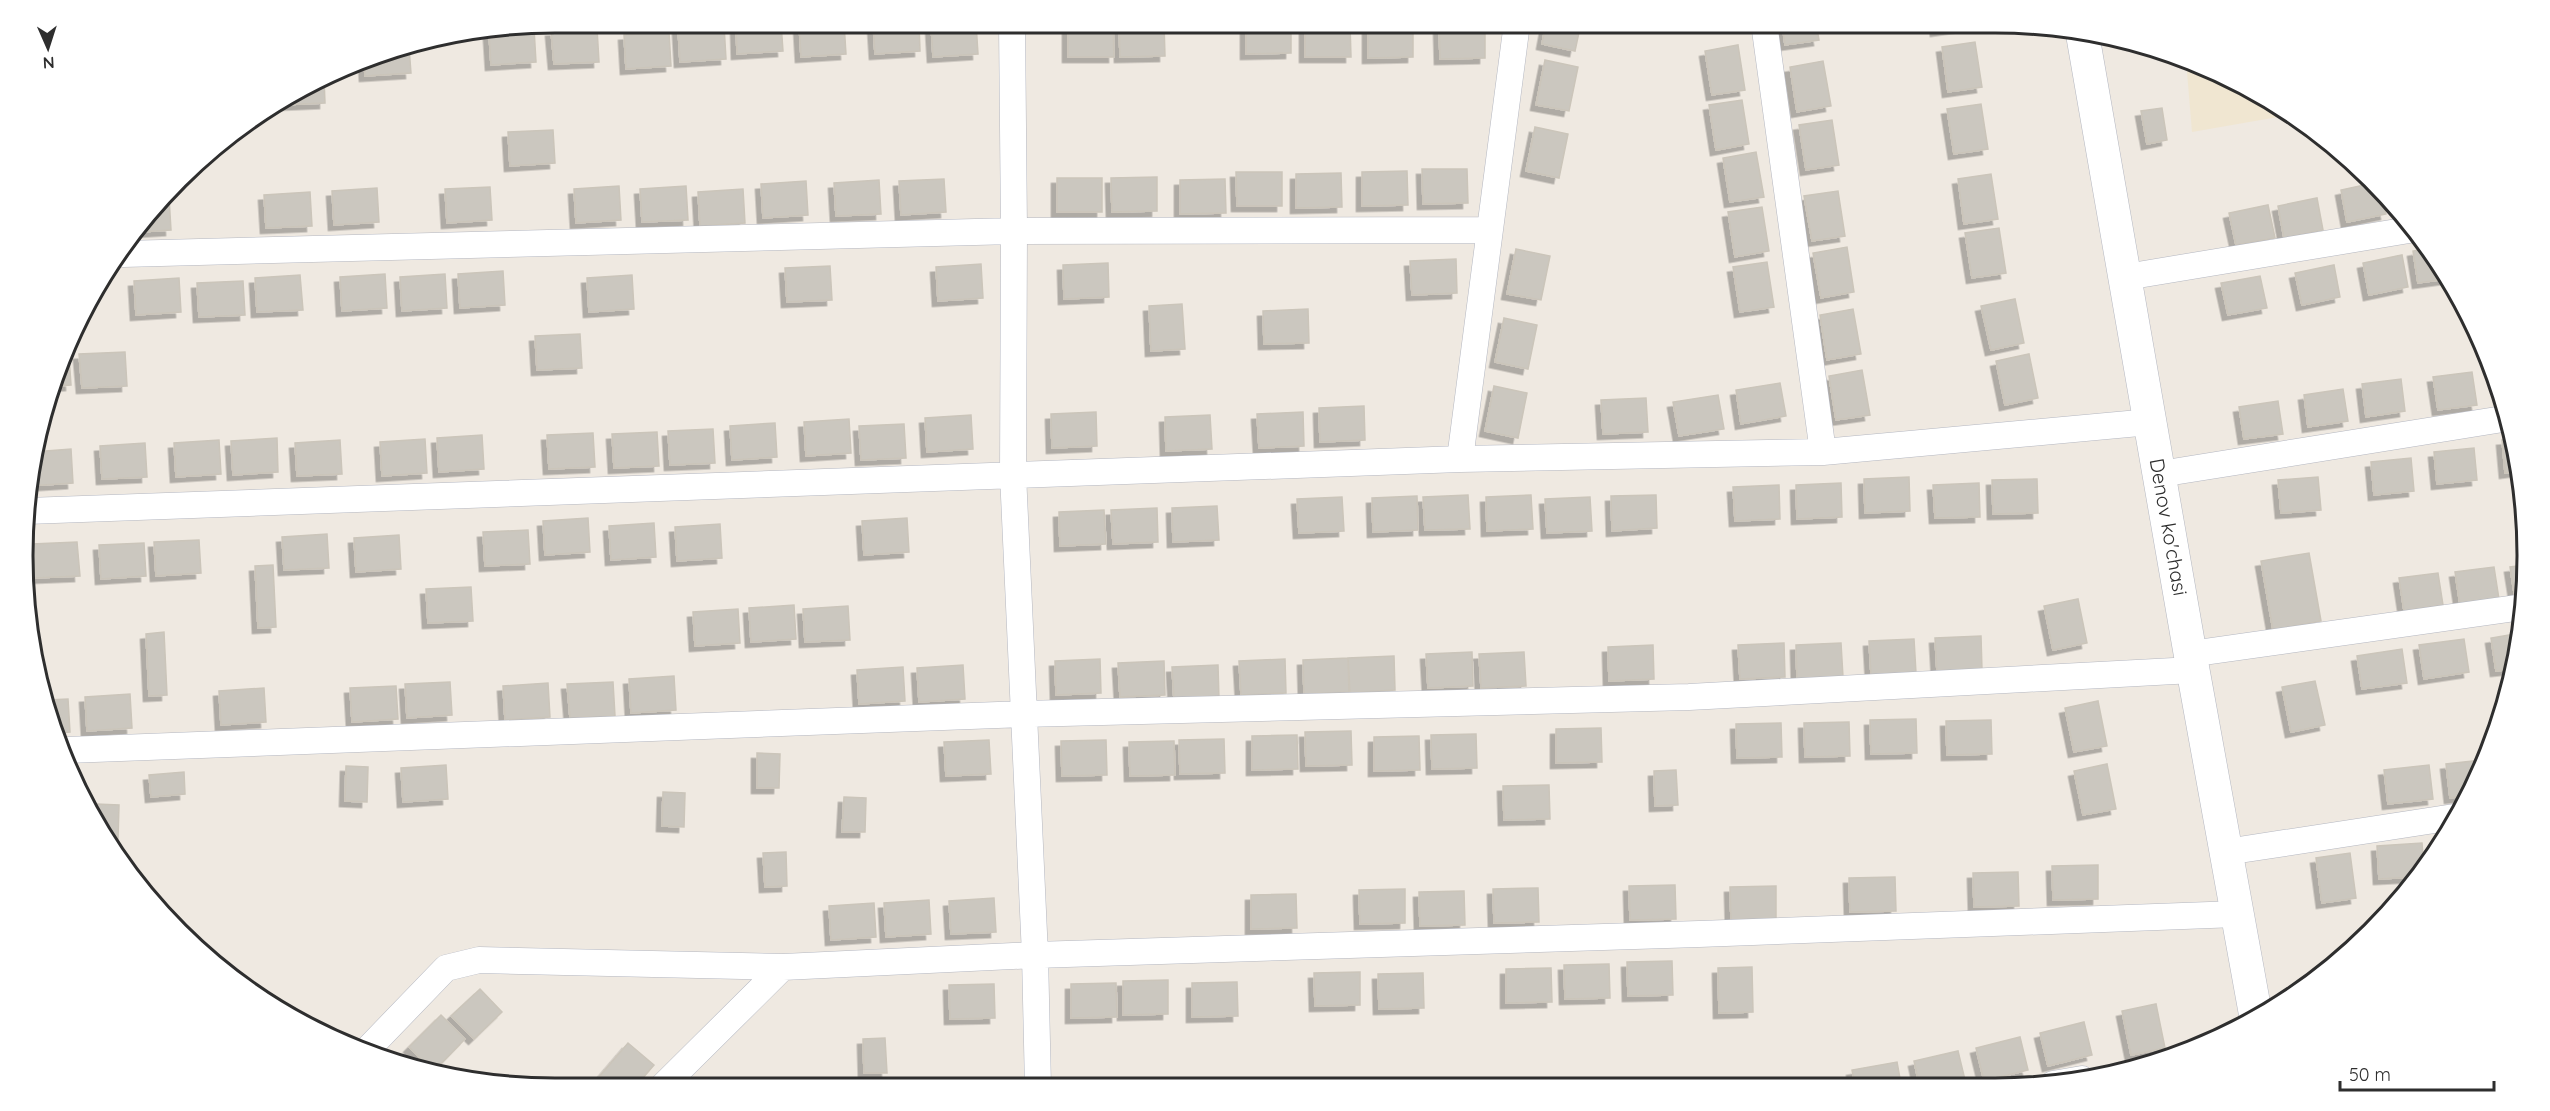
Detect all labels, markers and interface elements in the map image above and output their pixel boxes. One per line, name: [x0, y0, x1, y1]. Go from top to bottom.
north arrow: [18, 18, 78, 78]
text: N: [42, 53, 55, 73]
street label: Denov ko'chasi: [2145, 456, 2193, 598]
scale bar: [2340, 1054, 2494, 1092]
text: 50 m: [2349, 1063, 2391, 1086]

